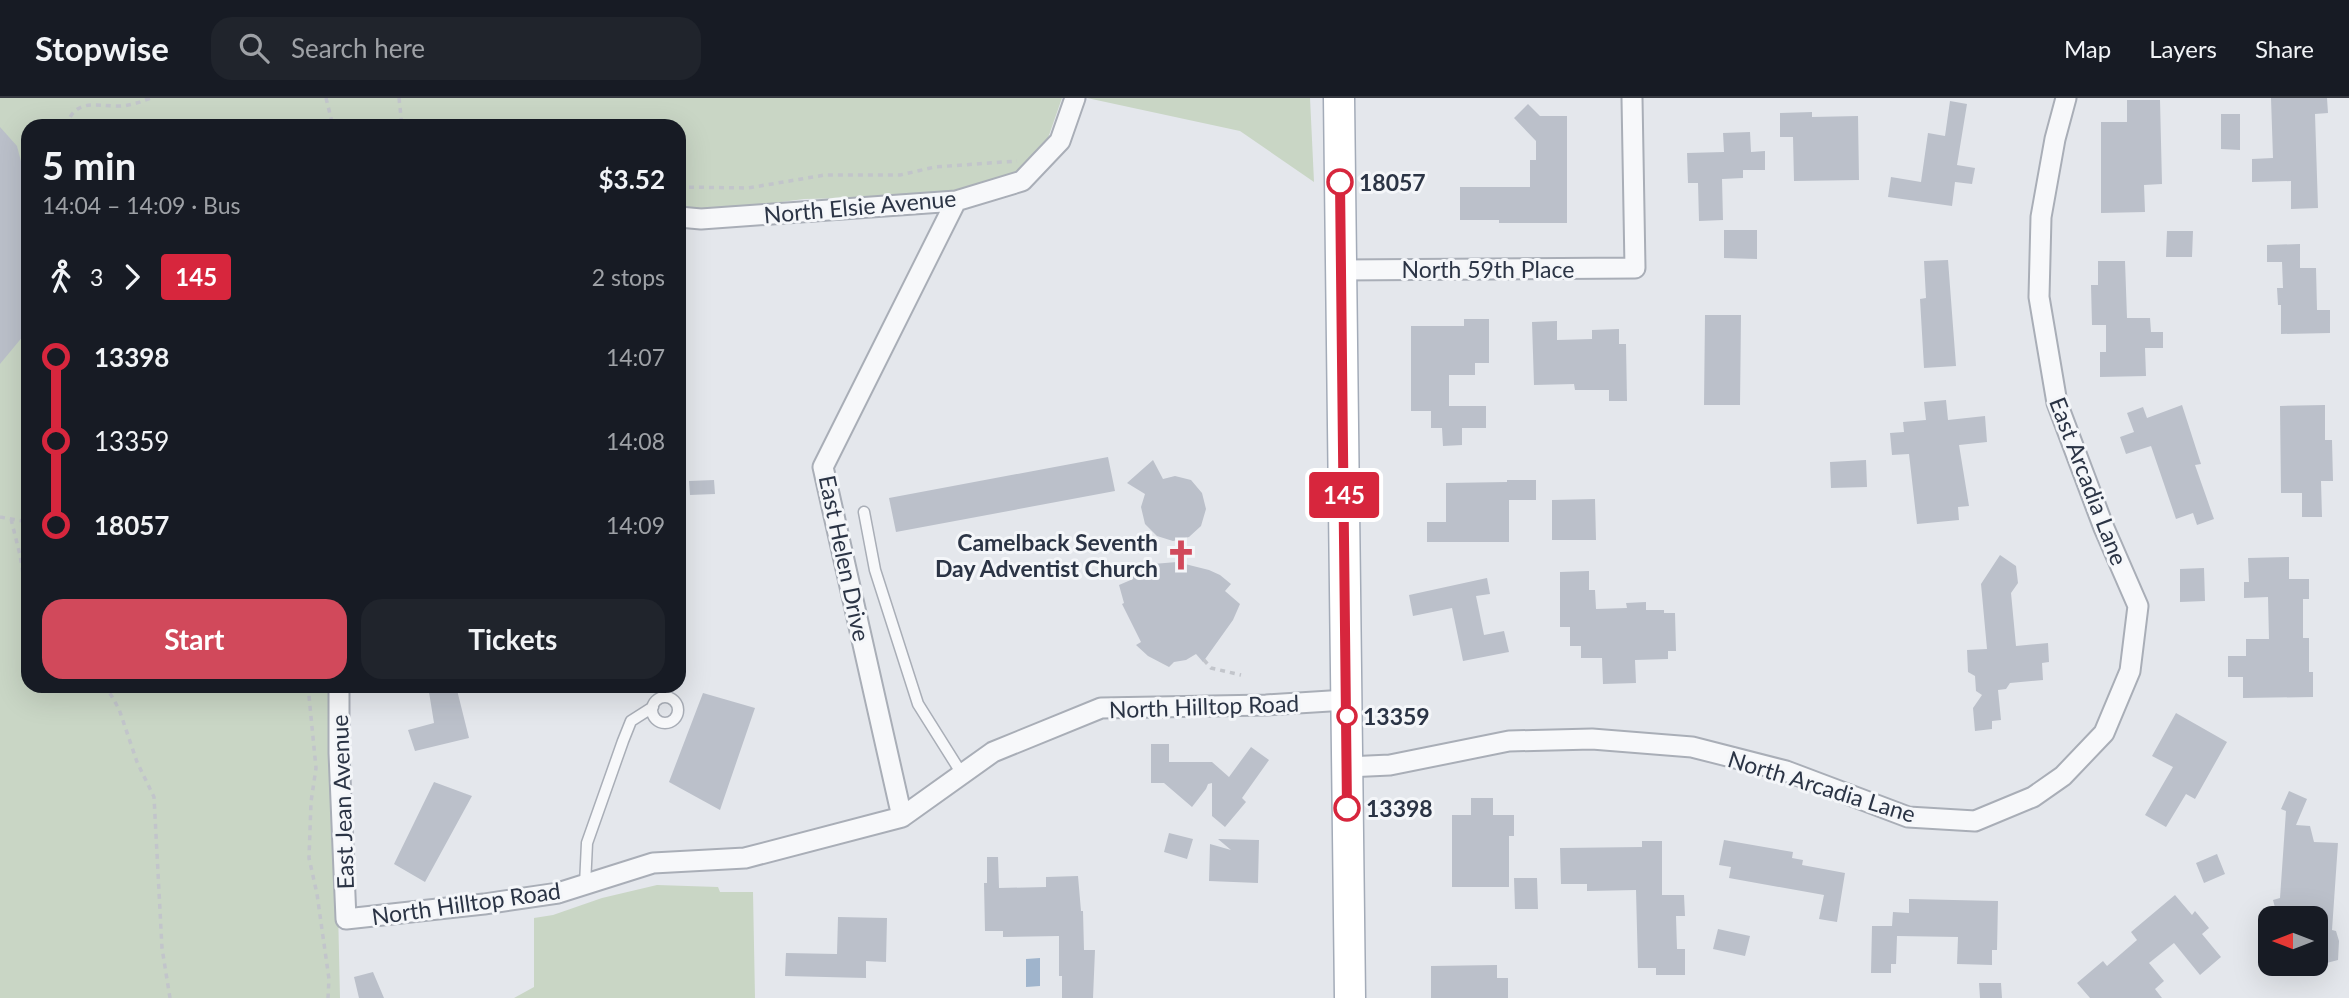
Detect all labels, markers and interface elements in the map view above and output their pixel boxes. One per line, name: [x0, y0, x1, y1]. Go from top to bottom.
search box: [211, 17, 701, 80]
text: Stopwise: [35, 28, 169, 68]
icon: search: [235, 29, 273, 67]
text: Search here: [291, 32, 425, 64]
text: Map: [2064, 34, 2111, 63]
text: Layers: [2149, 34, 2217, 63]
text: Share: [2255, 34, 2314, 63]
text: 5 min: [42, 142, 136, 188]
text: $3.52: [599, 163, 665, 195]
place label: 18057: [1359, 168, 1426, 196]
marker: 18057: [1327, 169, 1353, 195]
street label: North Elsie Avenue: [763, 184, 957, 228]
text: 14:04 – 14:09 · Bus: [42, 191, 241, 219]
street label: North 59th Place: [1402, 255, 1574, 283]
icon: walk: [42, 258, 80, 296]
icon: forward: [113, 258, 151, 296]
text: 145: [175, 262, 217, 291]
text: 3: [90, 263, 103, 291]
text: 2 stops: [592, 263, 665, 291]
text: 13398: [94, 341, 169, 373]
text: 14:07: [606, 343, 665, 371]
street label: East Arcadia Lane: [2044, 393, 2134, 569]
text: 13359: [94, 425, 169, 457]
text: 14:08: [606, 427, 665, 455]
street label: East Helen Drive: [814, 472, 876, 644]
line badge: 145: [1304, 472, 1384, 518]
text: 145: [1323, 480, 1365, 509]
text: 18057: [94, 509, 169, 541]
text: 14:09: [606, 511, 665, 539]
place label: Camelback Seventh Day Adventist Church: [935, 528, 1158, 582]
church icon: Camelback Seventh Day Adventist Church: [1164, 538, 1198, 572]
button: Start: [42, 599, 347, 679]
button: Tickets: [361, 599, 665, 679]
street label: North Hilltop Road: [1108, 689, 1300, 723]
place label: 13359: [1363, 702, 1430, 730]
marker: 13359: [1337, 706, 1357, 726]
street label: East Jean Avenue: [325, 714, 359, 890]
street label: North Arcadia Lane: [1725, 744, 1919, 828]
place label: 13398: [1366, 794, 1433, 822]
marker: 13398: [1334, 795, 1360, 821]
street label: North Hilltop Road: [370, 876, 562, 930]
north arrow: [2258, 906, 2328, 976]
map controls: [2258, 906, 2328, 976]

